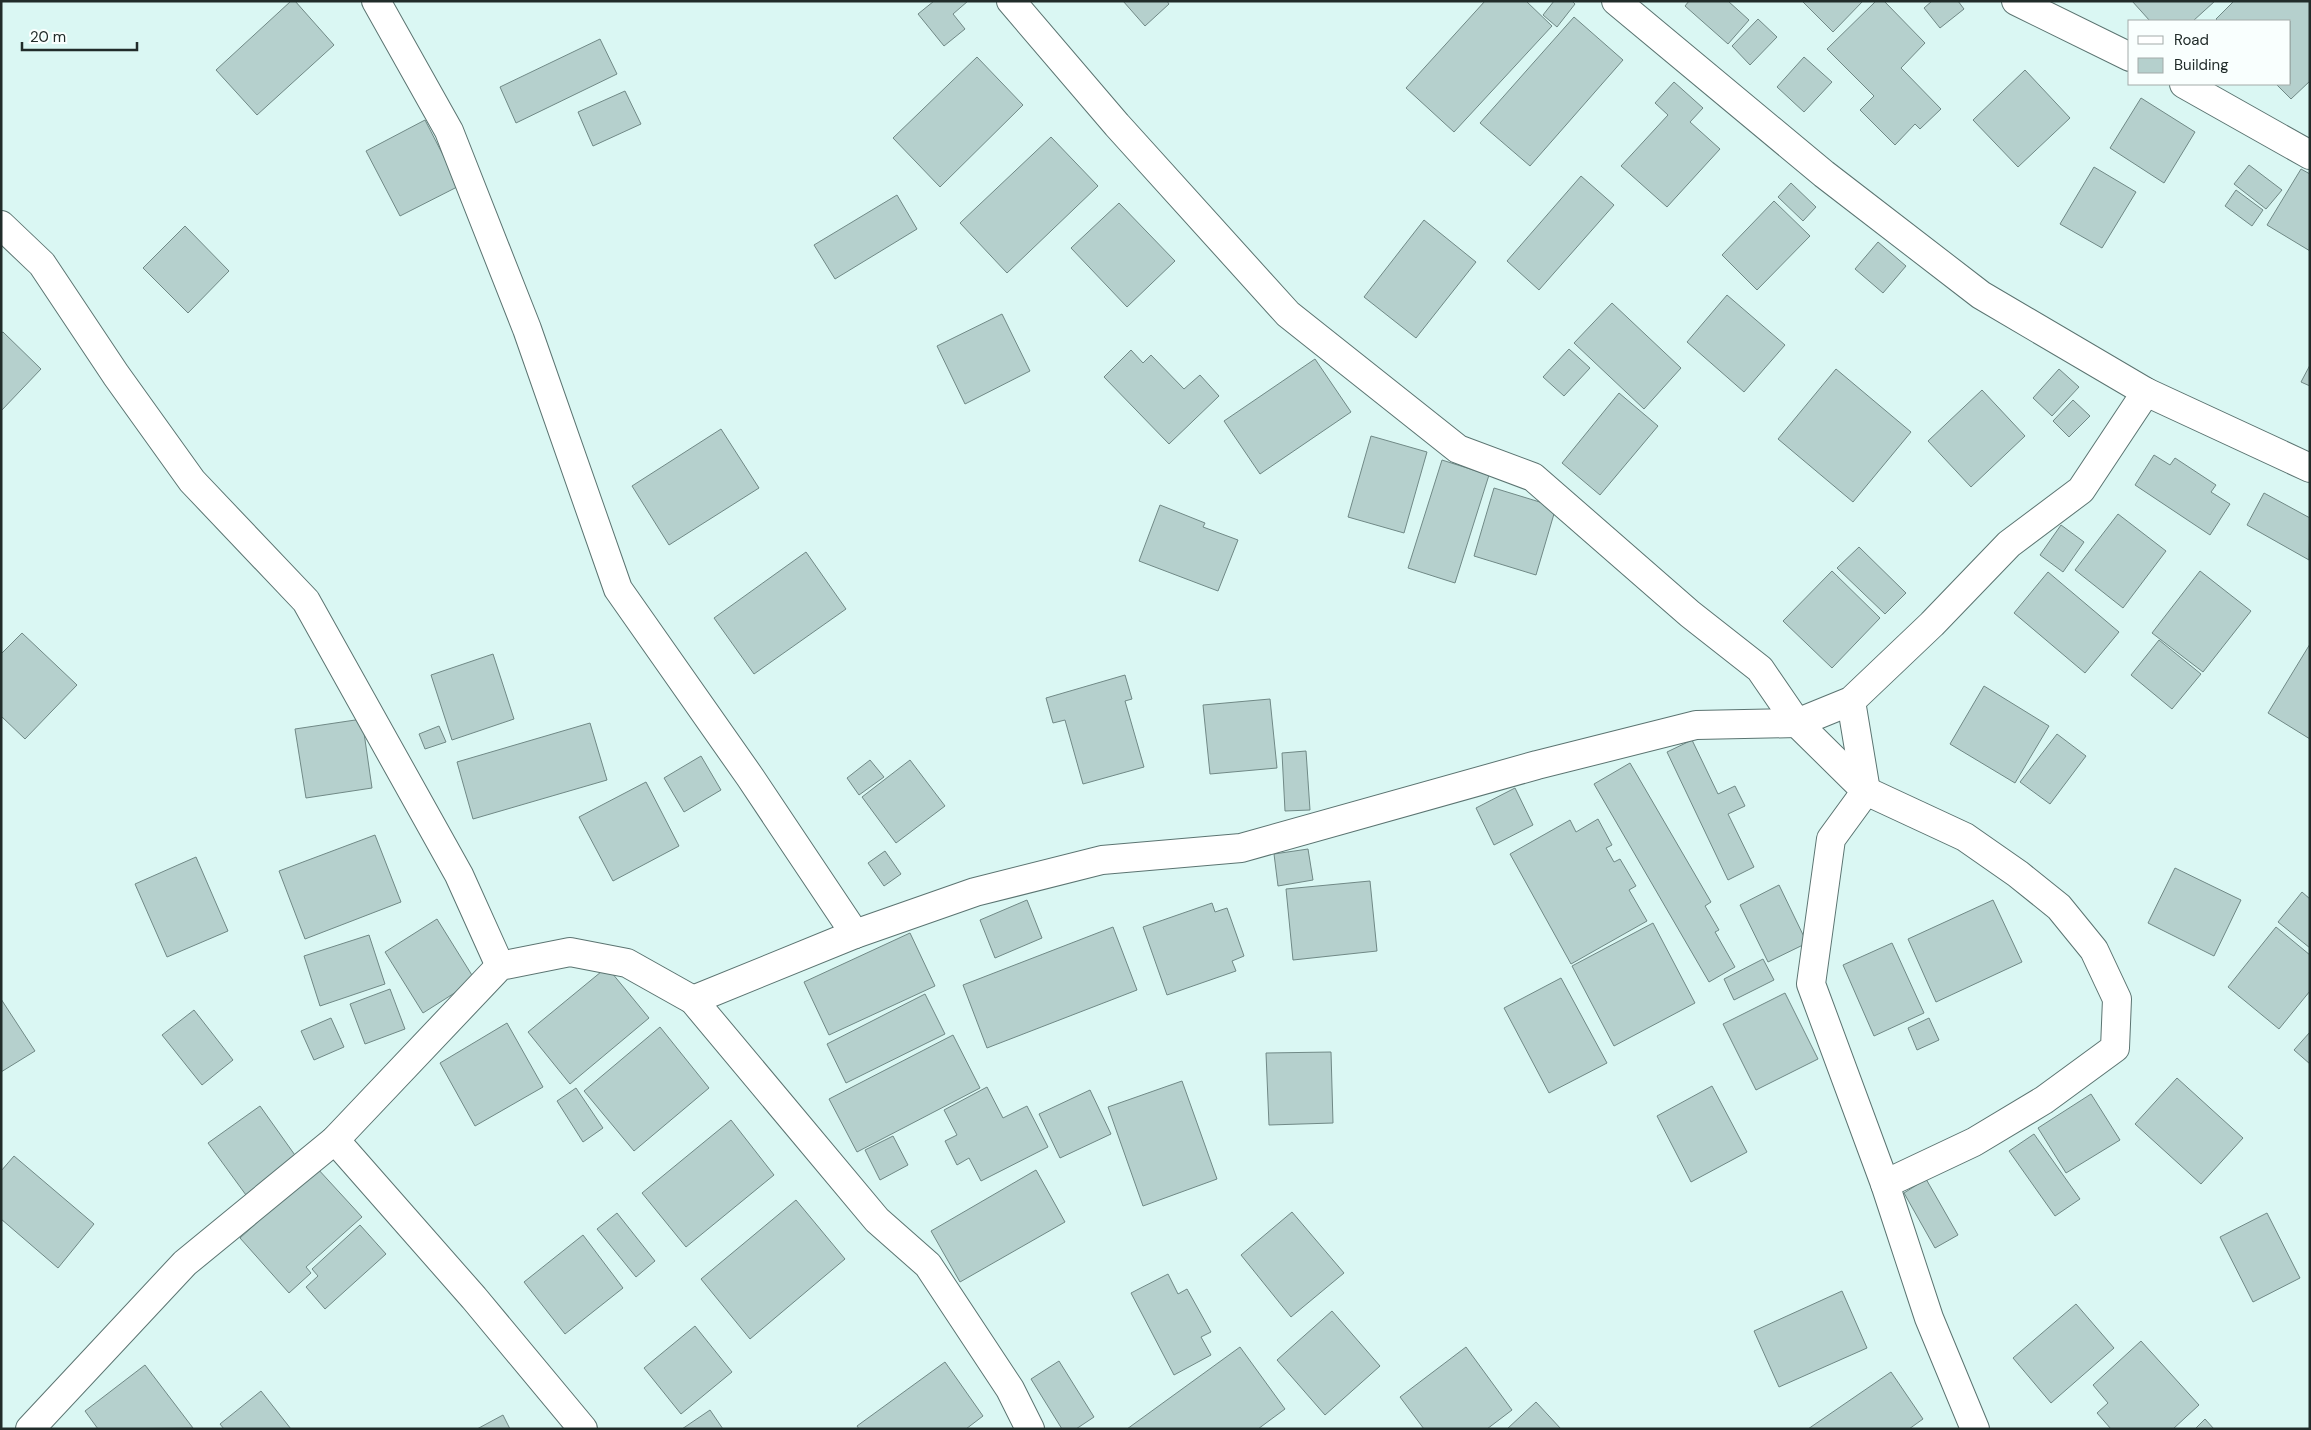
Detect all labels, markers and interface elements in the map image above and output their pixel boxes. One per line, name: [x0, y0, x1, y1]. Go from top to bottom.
scale bar: [22, 20, 138, 52]
legend: [2128, 20, 2291, 85]
text: 20 m: [30, 27, 66, 47]
text: Road: [2174, 30, 2209, 50]
text: Building: [2174, 55, 2229, 75]

